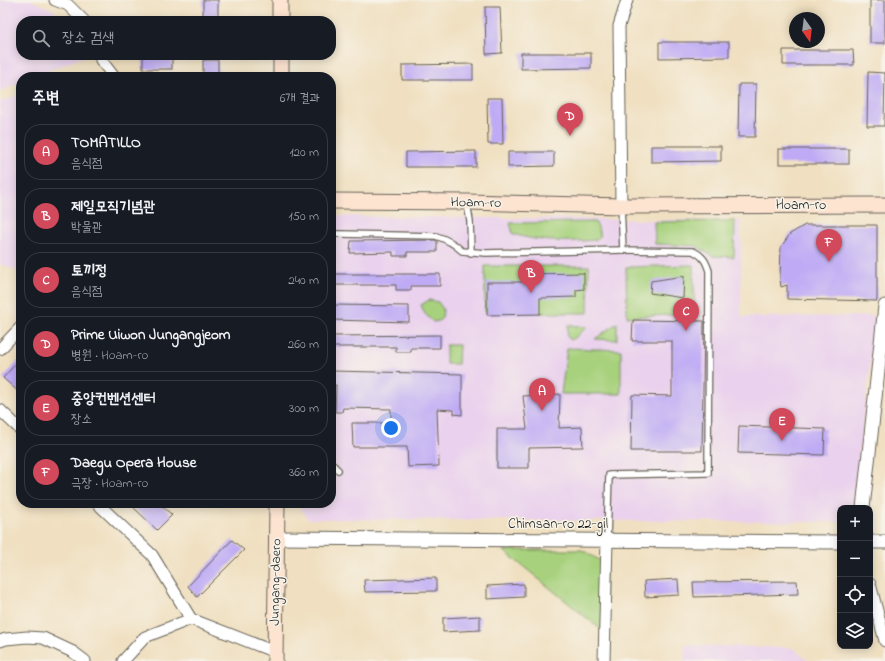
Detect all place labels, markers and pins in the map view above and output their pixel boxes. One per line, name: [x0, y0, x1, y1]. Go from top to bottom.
pin: D: [557, 103, 583, 136]
pin: F: [816, 229, 842, 262]
pin: B: [518, 260, 544, 293]
pin: C: [673, 298, 699, 331]
pin: A: [529, 378, 555, 411]
pin: E: [769, 408, 795, 441]

